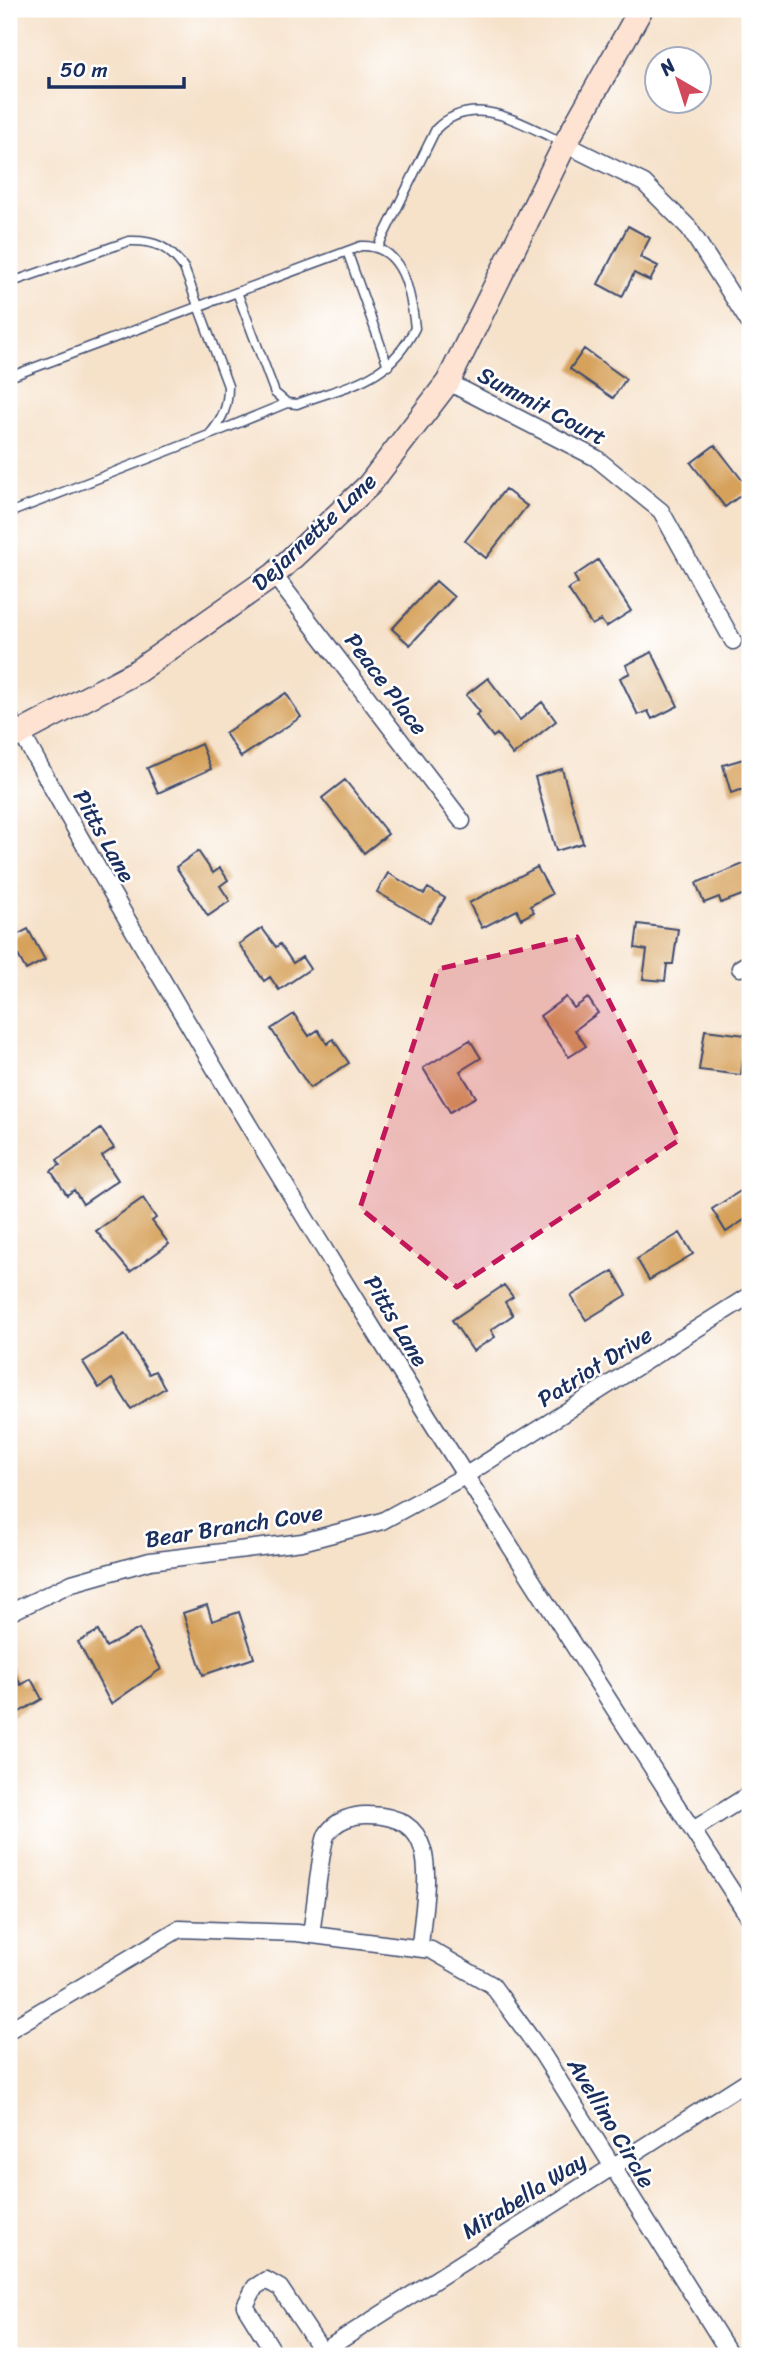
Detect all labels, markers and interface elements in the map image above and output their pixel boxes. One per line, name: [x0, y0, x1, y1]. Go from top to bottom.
scale bar: [49, 46, 184, 90]
north arrow: [644, 46, 714, 116]
text: N: [651, 50, 684, 85]
text: 50 m: [60, 51, 108, 89]
street label: Summit Court: [470, 355, 614, 457]
street label: Dejarnette Lane: [241, 462, 387, 602]
street label: Peace Place: [333, 623, 439, 745]
street label: Pitts Lane: [61, 782, 147, 890]
street label: Pitts Lane: [352, 1267, 440, 1375]
street label: Patriot Drive: [529, 1315, 661, 1419]
street label: Bear Branch Cove: [142, 1492, 326, 1560]
street label: Avellino Circle: [555, 2049, 666, 2197]
street label: Mirabella Way: [453, 2141, 595, 2251]

